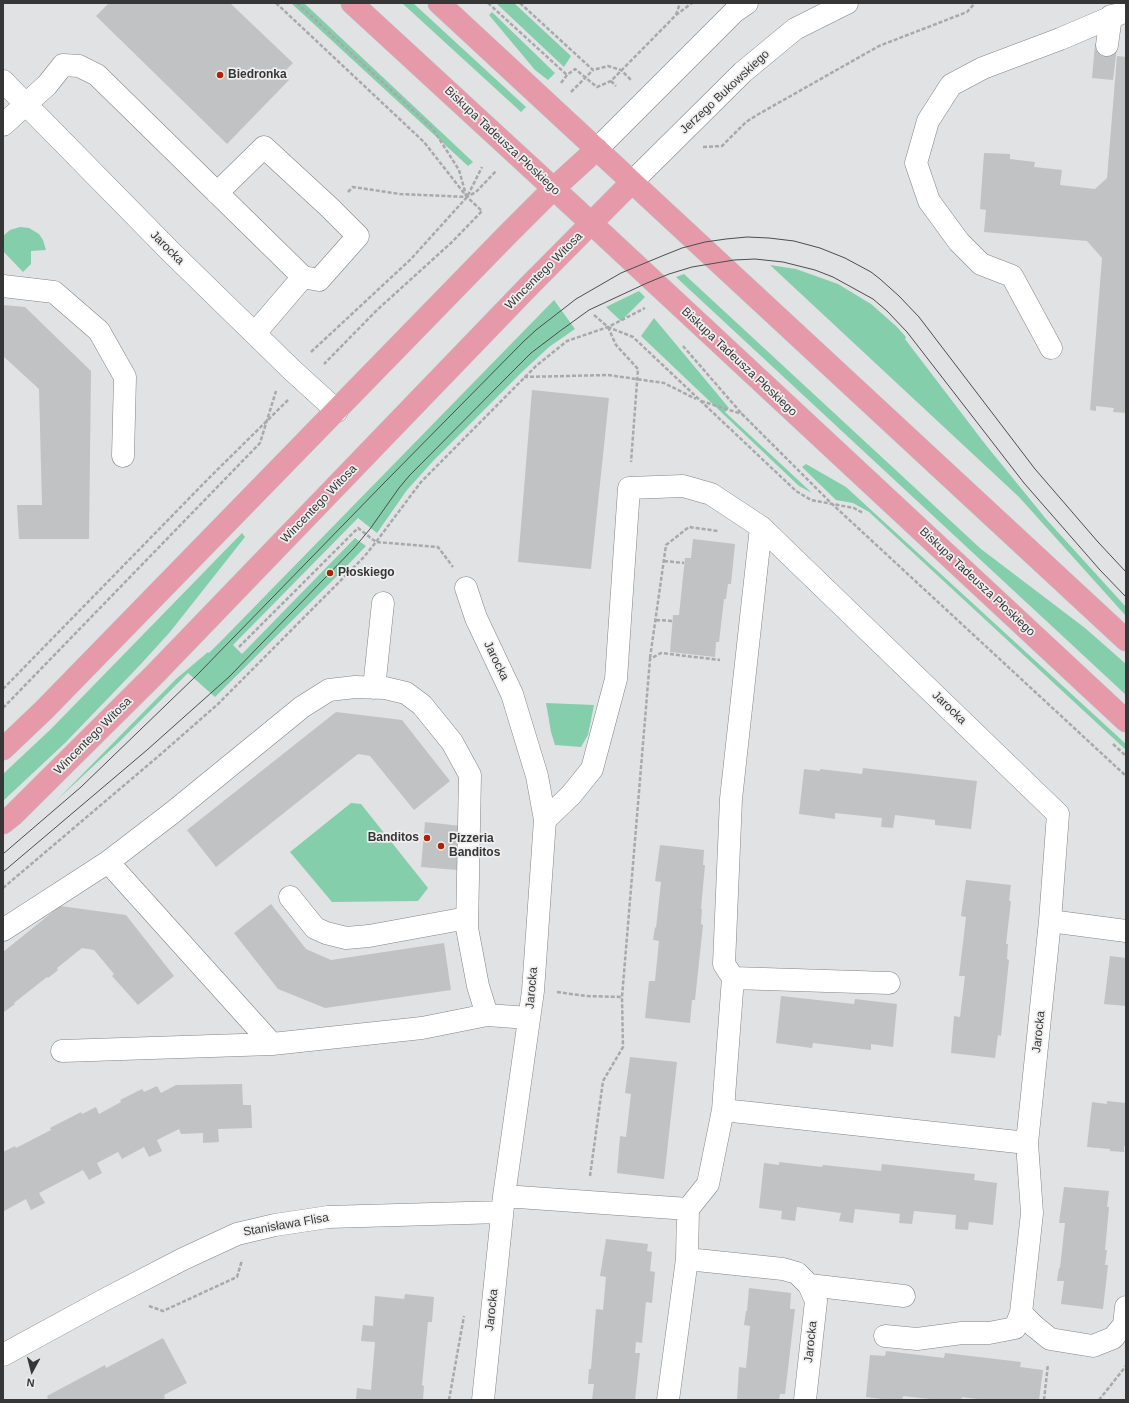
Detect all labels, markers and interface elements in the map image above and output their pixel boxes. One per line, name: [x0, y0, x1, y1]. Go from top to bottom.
street label: Jerzego Bukowskiego: [677, 47, 773, 137]
place label: Biedronka: [228, 68, 287, 82]
marker: Biedronka: [215, 70, 225, 80]
street label: Biskupa Tadeusza Płoskiego: [441, 84, 563, 198]
street label: Jarocka: [147, 228, 187, 268]
street label: Wincentego Witosa: [502, 229, 586, 313]
street label: Biskupa Tadeusza Płoskiego: [678, 305, 800, 419]
street label: Wincentego Witosa: [278, 462, 360, 546]
street label: Biskupa Tadeusza Płoskiego: [916, 525, 1038, 639]
place label: Płoskiego: [338, 566, 395, 580]
marker: Płoskiego: [325, 568, 335, 578]
street label: Jarocka: [480, 639, 512, 683]
street label: Jarocka: [929, 688, 969, 728]
street label: Wincentego Witosa: [51, 694, 135, 778]
place label: Banditos: [368, 831, 419, 845]
place label: Pizzeria Banditos: [449, 832, 500, 860]
marker: Banditos: [422, 833, 432, 843]
marker: Pizzeria Banditos: [436, 841, 446, 851]
street label: Jarocka: [523, 966, 541, 1010]
street label: Jarocka: [1030, 1010, 1048, 1054]
street label: Stanisława Flisa: [242, 1210, 330, 1240]
street label: Jarocka: [483, 1288, 501, 1332]
street label: Jarocka: [802, 1320, 820, 1364]
north arrow: [12, 1351, 52, 1391]
text: N: [26, 1376, 35, 1389]

